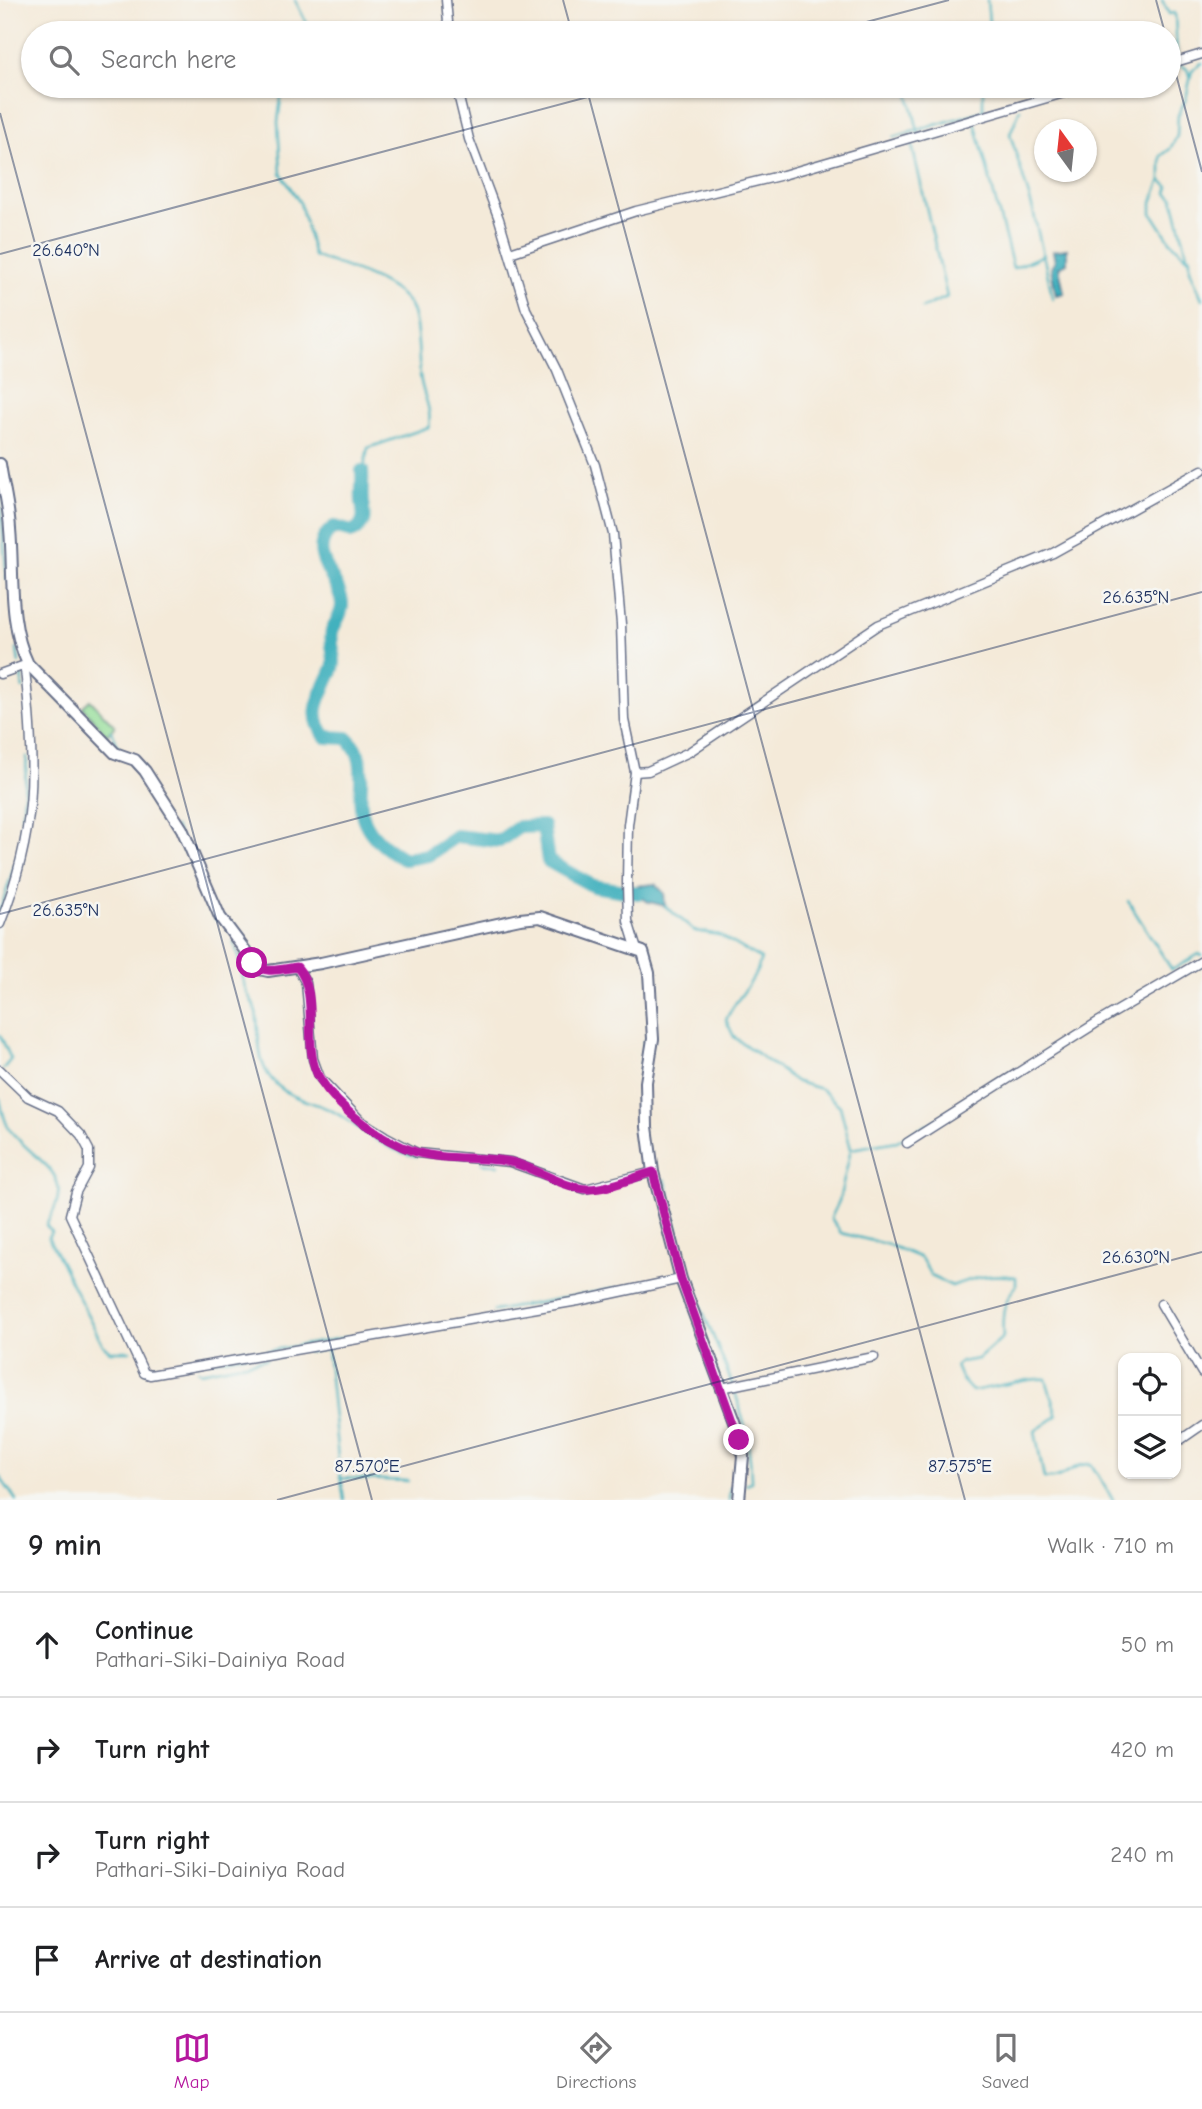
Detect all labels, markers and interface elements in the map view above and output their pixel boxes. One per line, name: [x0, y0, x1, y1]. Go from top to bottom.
search box: [21, 21, 1181, 98]
icon: search: [45, 41, 83, 79]
text: Search here: [101, 45, 236, 75]
north arrow: [1034, 119, 1097, 182]
text: 26.640°N: [32, 240, 100, 261]
text: 26.635°N: [1103, 587, 1169, 608]
text: 26.635°N: [33, 900, 99, 921]
route start: [236, 947, 267, 978]
text: 26.630°N: [1102, 1247, 1170, 1268]
map controls: [1118, 1353, 1181, 1479]
button: locate: [1118, 1353, 1181, 1416]
button: layers: [1118, 1416, 1181, 1479]
route end: [723, 1424, 754, 1455]
text: 87.570°E: [334, 1456, 400, 1477]
text: 87.575°E: [928, 1456, 992, 1477]
text: 9 min: [28, 1528, 102, 1563]
text: Walk · 710 m: [1047, 1532, 1174, 1559]
text: Continue: [95, 1616, 193, 1646]
icon: ahead: [28, 1626, 66, 1664]
text: 50 m: [1121, 1631, 1174, 1658]
text: Pathari-Siki-Dainiya Road: [95, 1646, 345, 1673]
icon: right: [28, 1731, 66, 1769]
text: Turn right: [95, 1735, 209, 1765]
text: 420 m: [1110, 1736, 1174, 1763]
text: Turn right: [95, 1826, 209, 1856]
icon: right: [28, 1836, 66, 1874]
text: 240 m: [1110, 1841, 1174, 1868]
text: Pathari-Siki-Dainiya Road: [95, 1856, 345, 1883]
icon: arrive: [28, 1941, 66, 1979]
text: Arrive at destination: [95, 1945, 322, 1975]
tab: Map: [173, 2029, 211, 2093]
tab: Directions: [556, 2029, 636, 2093]
tab: Saved: [982, 2029, 1029, 2093]

